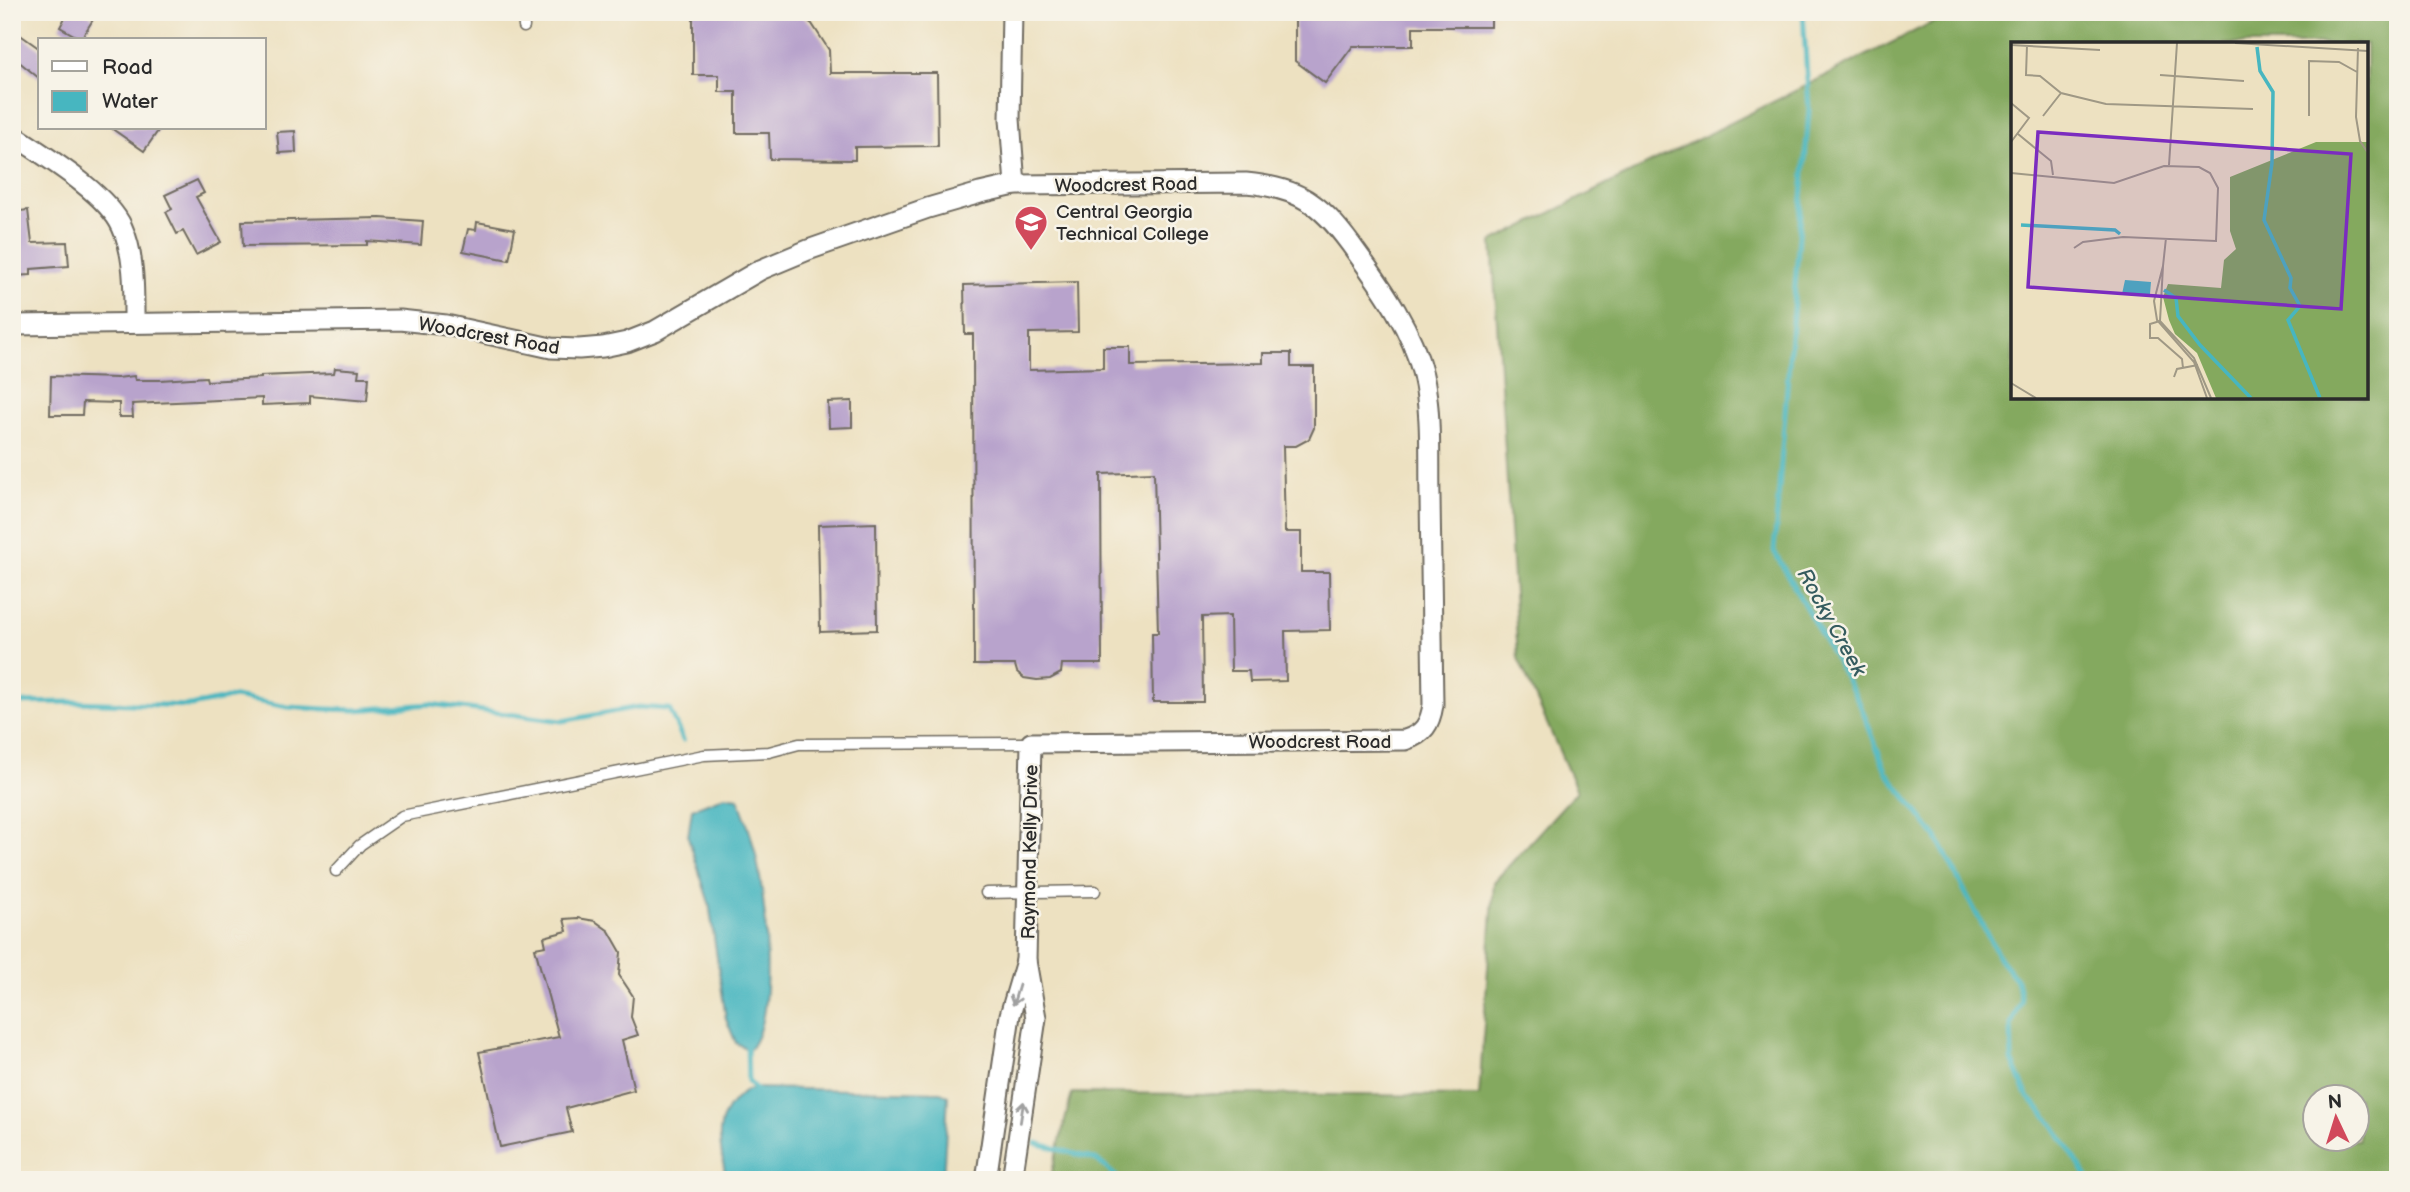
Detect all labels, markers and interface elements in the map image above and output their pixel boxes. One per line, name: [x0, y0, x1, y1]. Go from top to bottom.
legend: [38, 38, 266, 130]
inset map: [2011, 42, 2368, 399]
text: Road: [102, 55, 153, 80]
text: Water: [102, 89, 158, 114]
street label: Woodcrest Road: [1054, 173, 1198, 198]
place label: Central Georgia Technical College: [1056, 201, 1209, 246]
school or university icon: Central Georgia Technical College: [1012, 203, 1050, 252]
street label: Woodcrest Road: [416, 313, 561, 360]
water label: Rocky Creek: [1792, 564, 1872, 681]
street label: Woodcrest Road: [1249, 731, 1391, 754]
street label: Raymond Kelly Drive: [1017, 764, 1044, 940]
one-way arrow: [1009, 983, 1022, 1005]
north arrow: [2302, 1084, 2372, 1154]
text: N: [2327, 1091, 2343, 1115]
one-way arrow: [1016, 1101, 1029, 1124]

